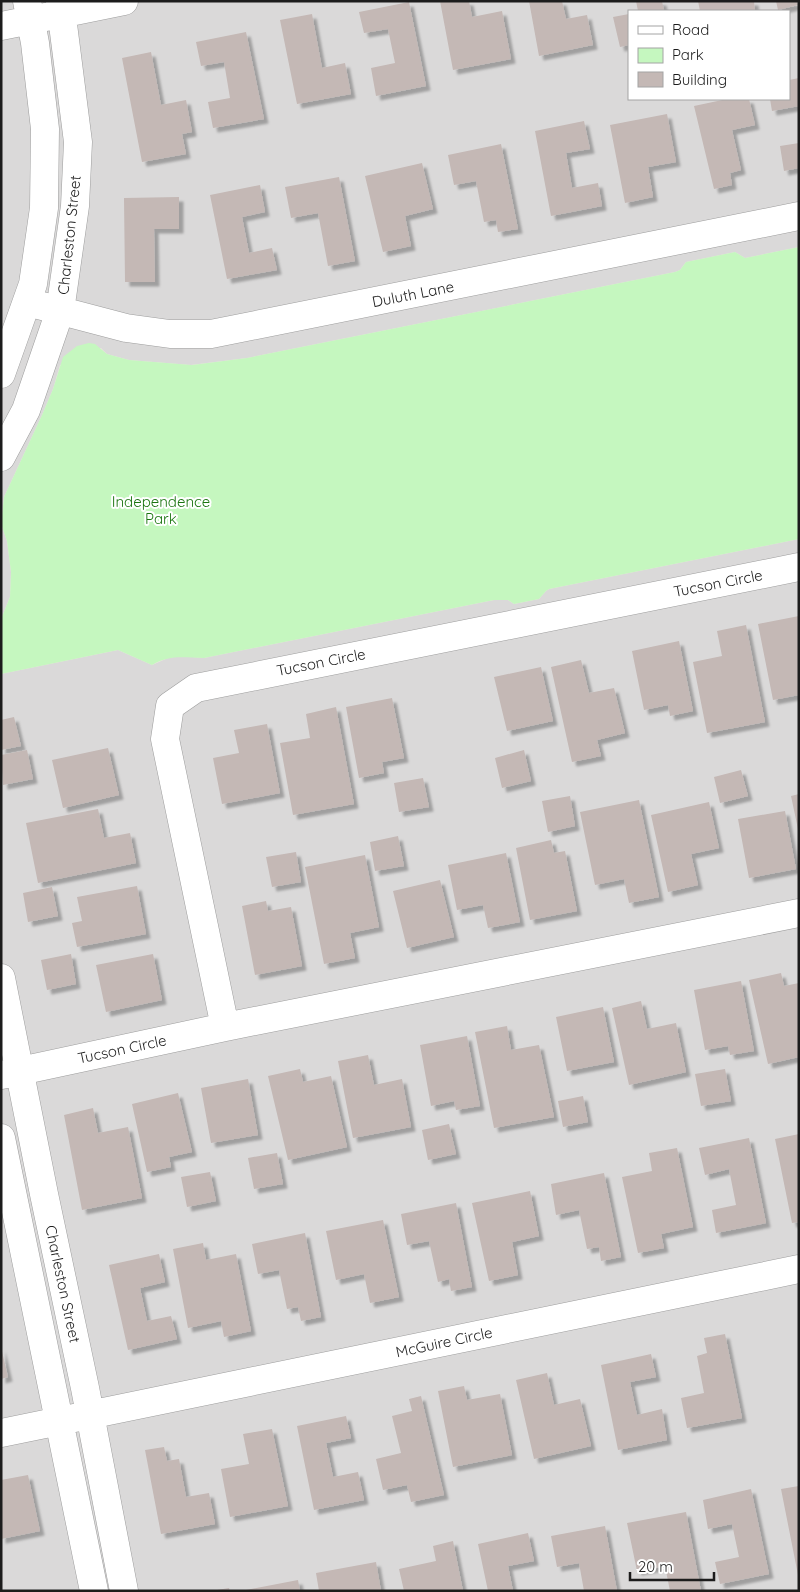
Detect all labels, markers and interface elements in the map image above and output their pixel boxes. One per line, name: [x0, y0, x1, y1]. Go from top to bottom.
legend: [628, 10, 790, 100]
text: Road: [672, 20, 709, 39]
text: Park: [672, 45, 704, 64]
text: Building: [672, 70, 727, 89]
street label: Charleston Street: [53, 174, 85, 296]
street label: Duluth Lane: [370, 277, 456, 311]
park label: Independence Park: [112, 492, 210, 528]
street label: Tucson Circle: [672, 565, 764, 601]
street label: Tucson Circle: [275, 644, 367, 680]
street label: Tucson Circle: [76, 1030, 168, 1068]
street label: Charleston Street: [41, 1223, 85, 1345]
street label: McGuire Circle: [394, 1322, 494, 1362]
scale bar: [630, 1550, 714, 1582]
text: 20 m: [638, 1557, 673, 1576]

